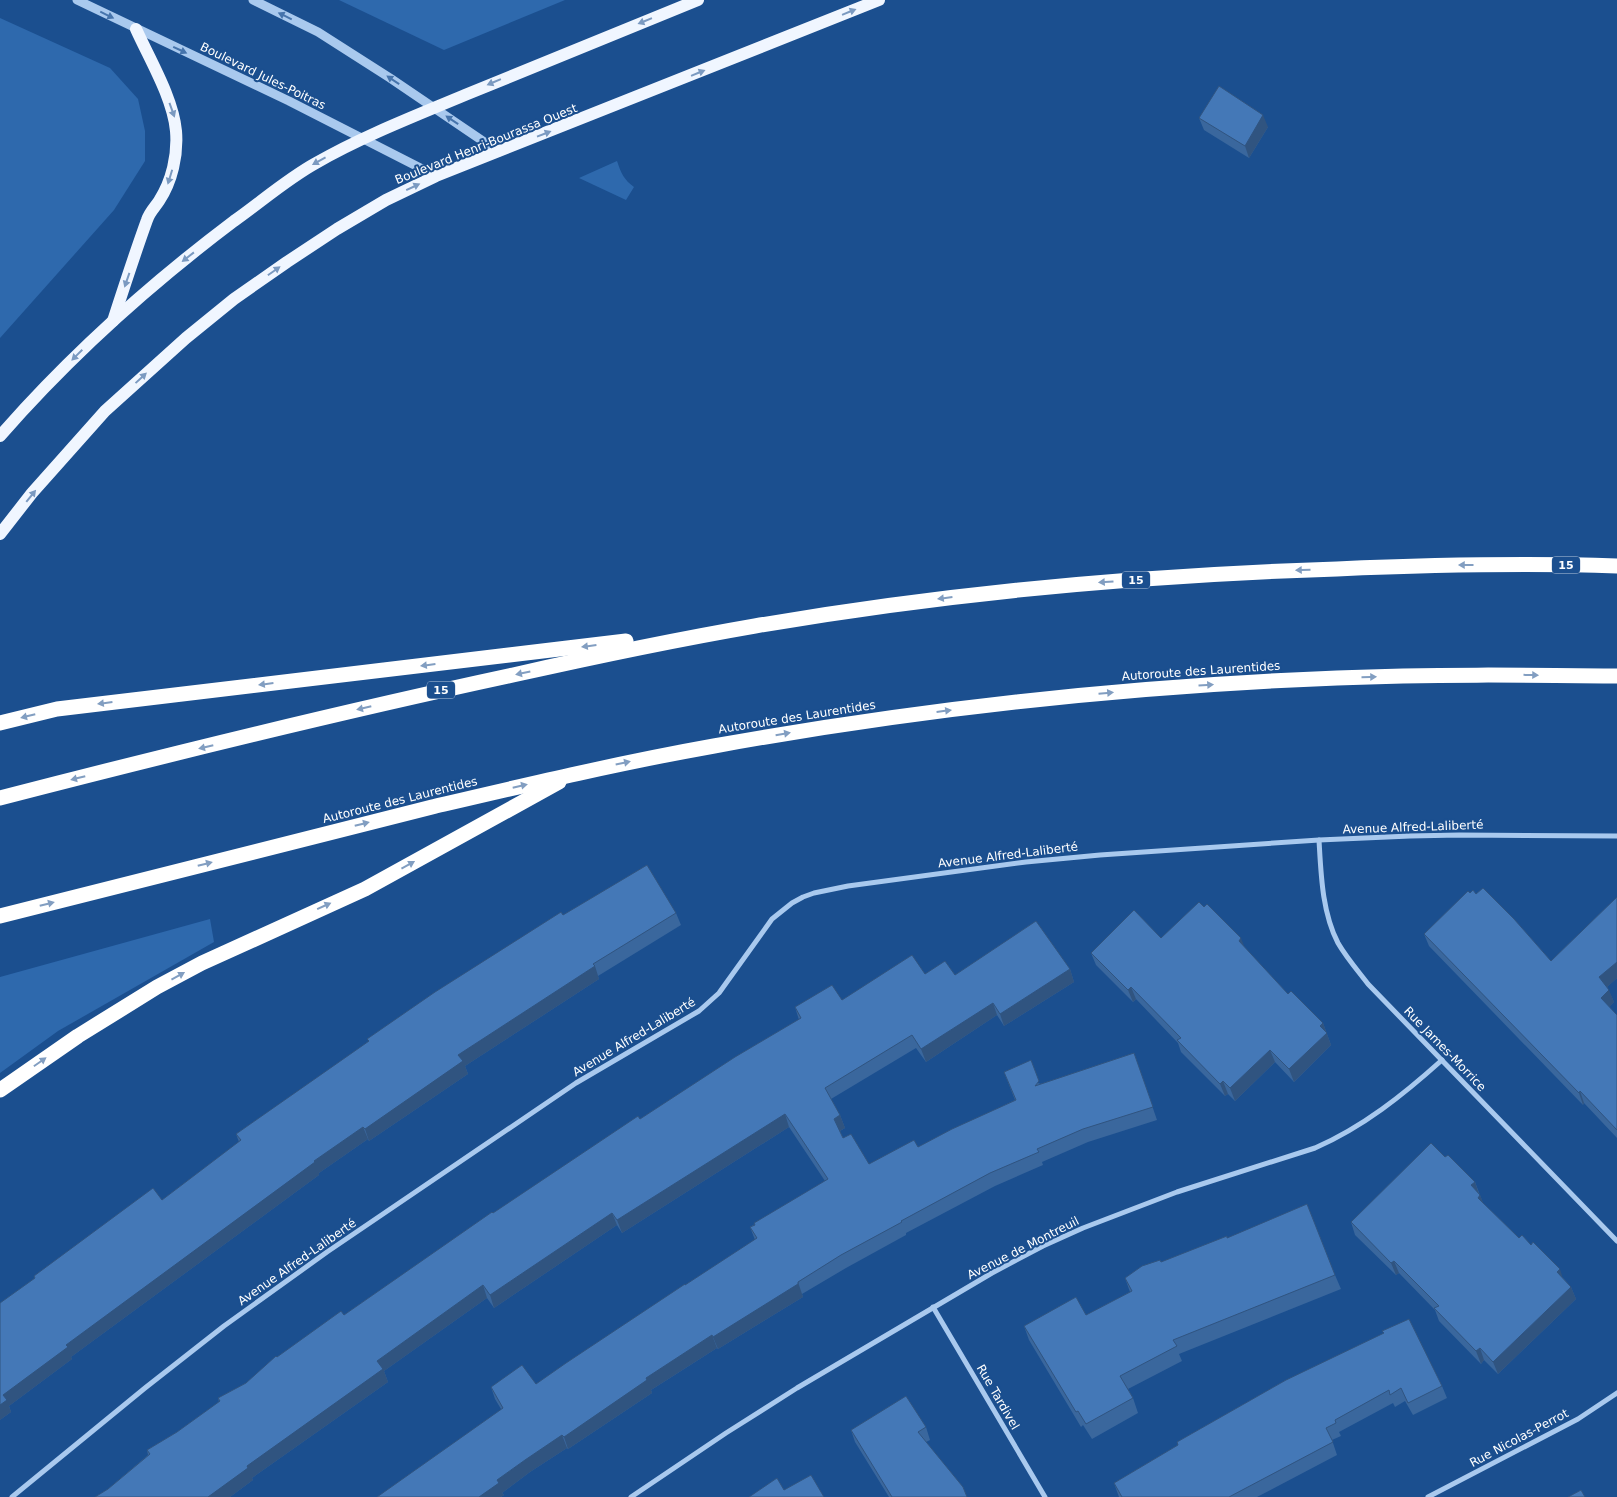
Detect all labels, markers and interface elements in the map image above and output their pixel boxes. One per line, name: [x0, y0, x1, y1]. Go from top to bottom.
one-way arrow: [842, 8, 857, 16]
one-way arrow: [100, 11, 114, 19]
one-way arrow: [278, 12, 293, 20]
one-way arrow: [638, 18, 652, 26]
street label: Boulevard Jules-Poitras: [198, 40, 328, 112]
one-way arrow: [173, 46, 187, 54]
one-way arrow: [691, 68, 705, 76]
one-way arrow: [387, 76, 400, 85]
one-way arrow: [487, 79, 501, 87]
street label: Boulevard Henri-Bourassa Ouest: [393, 101, 579, 187]
one-way arrow: [168, 103, 176, 118]
one-way arrow: [445, 115, 459, 125]
one-way arrow: [537, 130, 552, 137]
one-way arrow: [312, 157, 326, 165]
one-way arrow: [165, 170, 173, 185]
one-way arrow: [406, 183, 420, 191]
one-way arrow: [181, 252, 195, 262]
one-way arrow: [267, 266, 281, 276]
one-way arrow: [122, 272, 130, 287]
one-way arrow: [71, 348, 83, 360]
one-way arrow: [134, 372, 146, 384]
one-way arrow: [25, 489, 36, 502]
road number: 15: [1552, 556, 1580, 574]
one-way arrow: [1457, 561, 1473, 569]
one-way arrow: [1295, 566, 1311, 574]
road number: 15: [1122, 572, 1150, 588]
one-way arrow: [1098, 578, 1114, 586]
one-way arrow: [936, 595, 952, 603]
one-way arrow: [581, 642, 597, 650]
street label: Autoroute des Laurentides: [1121, 658, 1281, 684]
one-way arrow: [419, 661, 435, 669]
one-way arrow: [514, 669, 530, 677]
one-way arrow: [1523, 671, 1539, 679]
one-way arrow: [1361, 673, 1377, 681]
one-way arrow: [258, 680, 274, 688]
one-way arrow: [1199, 681, 1215, 689]
road number: 15: [427, 682, 455, 698]
one-way arrow: [1098, 689, 1114, 697]
street label: Autoroute des Laurentides: [717, 698, 877, 736]
one-way arrow: [97, 699, 113, 707]
one-way arrow: [357, 704, 372, 712]
one-way arrow: [936, 707, 952, 715]
one-way arrow: [21, 712, 36, 720]
one-way arrow: [776, 729, 792, 737]
one-way arrow: [199, 743, 214, 751]
one-way arrow: [616, 759, 631, 767]
one-way arrow: [70, 774, 85, 782]
street label: Autoroute des Laurentides: [321, 774, 479, 826]
one-way arrow: [513, 782, 528, 790]
street label: Avenue Alfred-Laliberté: [1342, 818, 1484, 836]
one-way arrow: [355, 820, 370, 828]
street label: Avenue Alfred-Laliberté: [937, 839, 1079, 871]
one-way arrow: [197, 860, 212, 868]
one-way arrow: [400, 861, 415, 869]
one-way arrow: [40, 900, 55, 908]
one-way arrow: [317, 902, 331, 910]
one-way arrow: [170, 972, 185, 980]
street label: Avenue Alfred-Laliberté: [570, 995, 698, 1079]
street label: Rue James-Morrice: [1401, 1004, 1489, 1094]
one-way arrow: [33, 1057, 47, 1067]
street label: Avenue de Montreuil: [965, 1214, 1081, 1282]
street label: Avenue Alfred-Laliberté: [235, 1216, 359, 1308]
street label: Rue Tardivel: [974, 1362, 1022, 1432]
street label: Rue Nicolas-Perrot: [1467, 1406, 1571, 1470]

